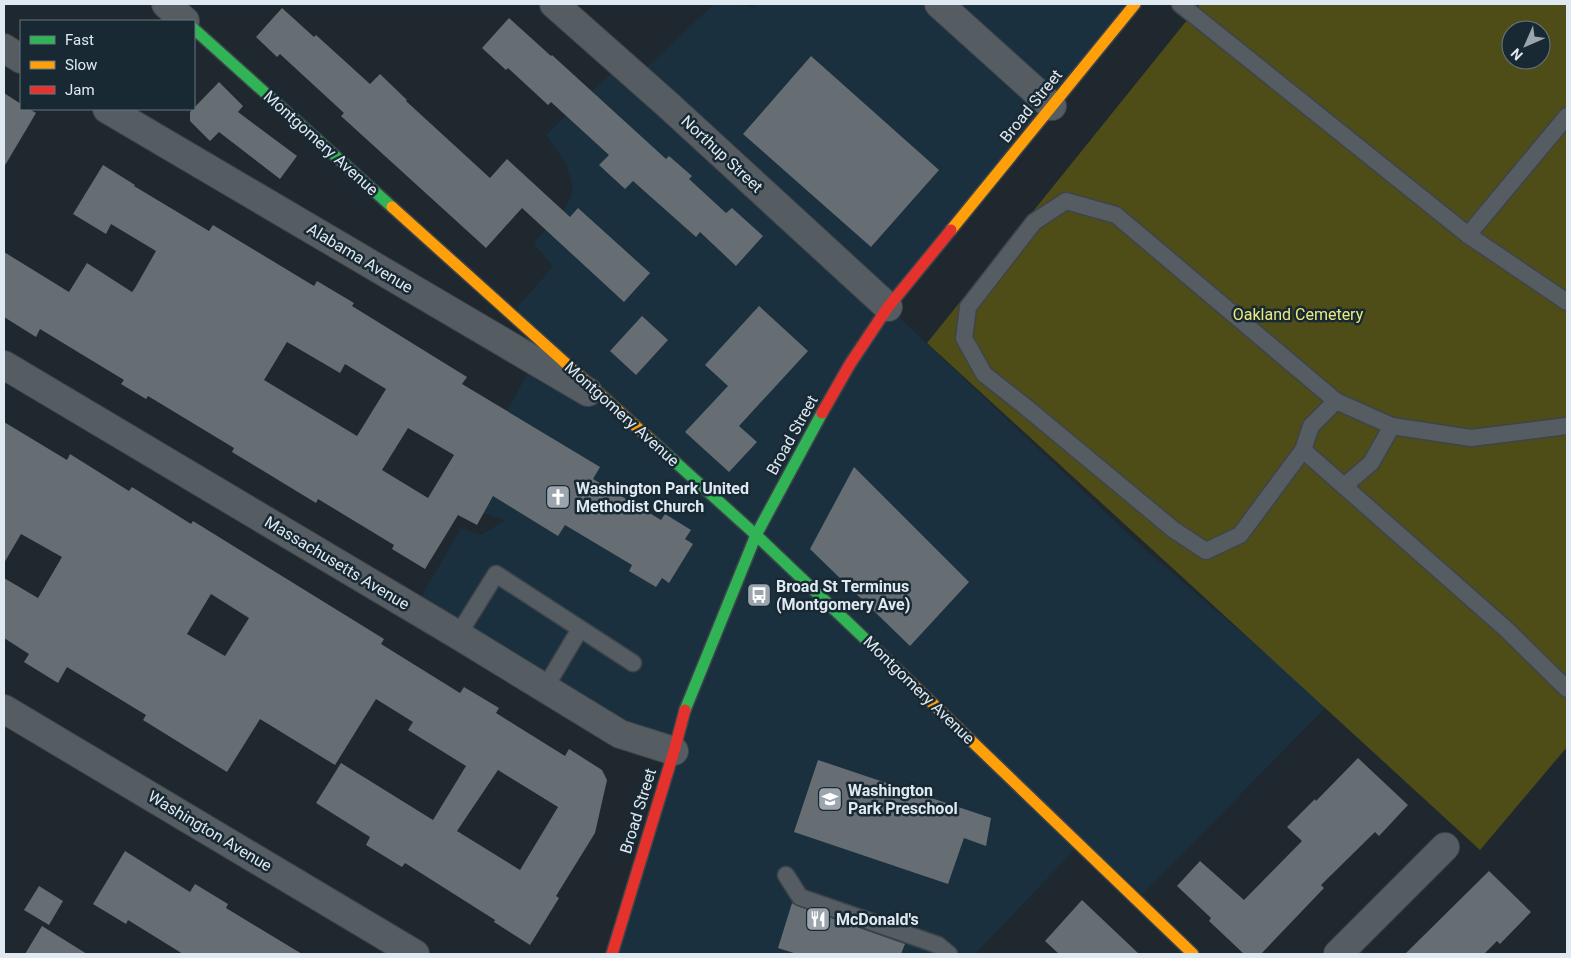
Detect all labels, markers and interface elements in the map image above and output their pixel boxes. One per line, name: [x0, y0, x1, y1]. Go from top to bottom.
legend: [20, 20, 195, 110]
north arrow: [1501, 20, 1551, 70]
text: Fast: [65, 31, 94, 49]
text: N: [1508, 45, 1526, 63]
text: Slow: [65, 56, 97, 74]
street label: Broad Street: [996, 66, 1066, 146]
text: Jam: [65, 81, 95, 99]
street label: Montgomery Avenue: [260, 87, 382, 199]
street label: Northup Street: [677, 111, 767, 197]
street label: Alabama Avenue: [304, 219, 416, 297]
park label: Oakland Cemetery: [1233, 305, 1364, 324]
street label: Montgomery Avenue: [561, 358, 683, 470]
street label: Broad Street: [762, 392, 822, 478]
place label: Washington Park United Methodist Church: [576, 479, 749, 516]
church icon: Washington Park United Methodist Church: [545, 484, 571, 510]
street label: Massachusetts Avenue: [261, 512, 413, 614]
place label: Broad St Terminus (Montgomery Ave): [776, 577, 910, 614]
bus stop icon: Broad St Terminus (Montgomery Ave): [746, 582, 772, 608]
street label: Montgomery Avenue: [859, 632, 979, 748]
street label: Broad Street: [616, 766, 660, 856]
place label: Washington Park Preschool: [848, 781, 958, 818]
school or university icon: Washington Park Preschool: [817, 786, 843, 812]
street label: Washington Avenue: [145, 787, 275, 875]
restaurant icon: McDonald's: [805, 906, 831, 932]
place label: McDonald's: [836, 910, 919, 929]

